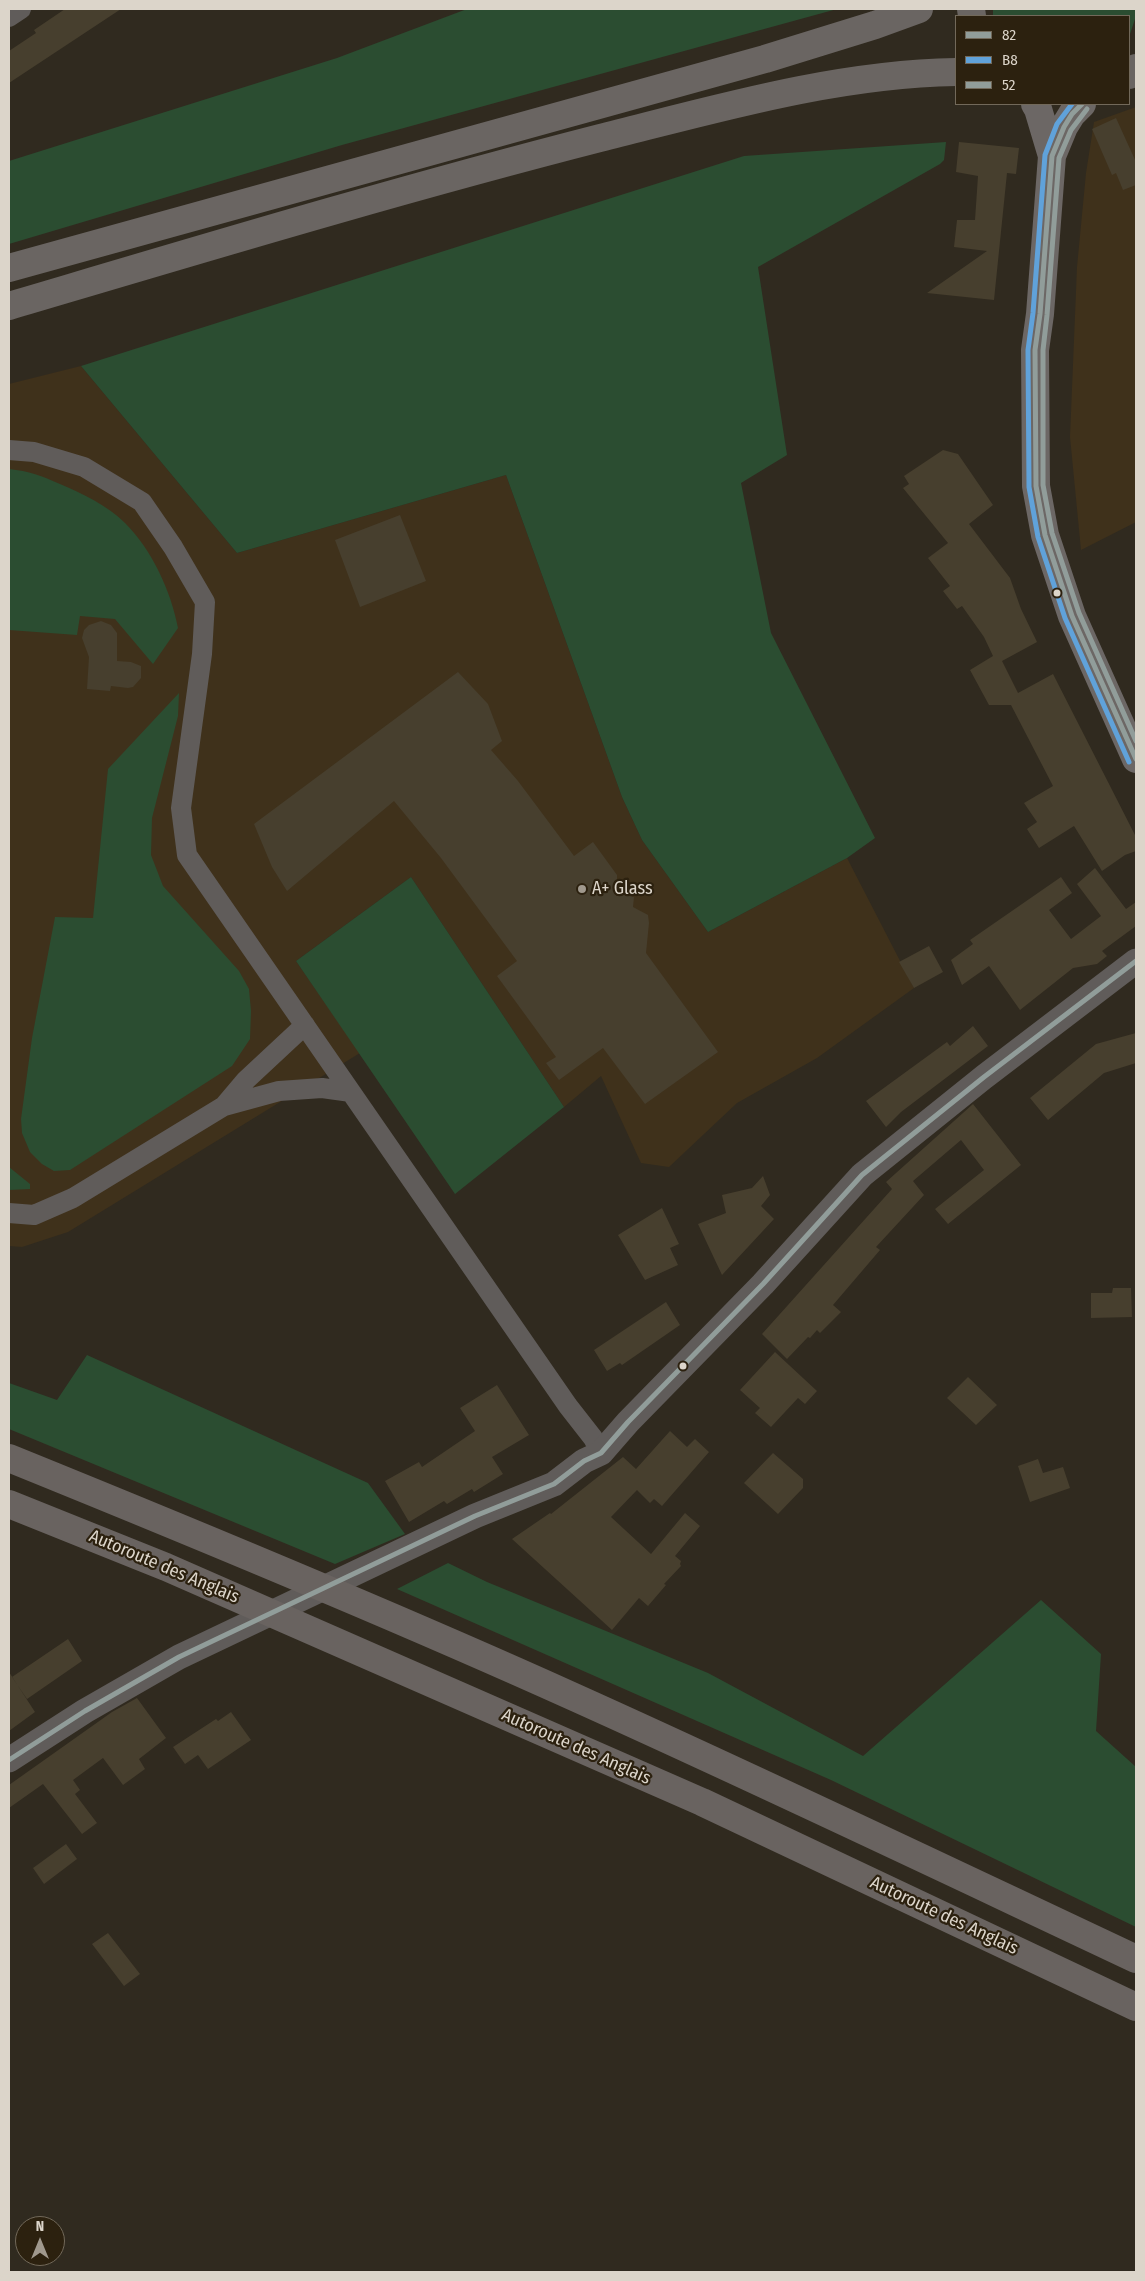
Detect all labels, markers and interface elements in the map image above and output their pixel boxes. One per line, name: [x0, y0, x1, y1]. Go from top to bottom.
legend: [955, 15, 1130, 105]
text: 82: [1002, 26, 1016, 44]
text: B8: [1002, 51, 1018, 69]
text: 52: [1002, 76, 1015, 94]
unlabelled marker: [1052, 588, 1062, 598]
place label: A+ Glass: [592, 878, 653, 900]
marker: A+ Glass: [576, 883, 588, 895]
unlabelled marker: [678, 1361, 688, 1371]
street label: Autoroute des Anglais: [86, 1526, 242, 1608]
street label: Autoroute des Anglais: [498, 1704, 654, 1790]
street label: Autoroute des Anglais: [867, 1872, 1021, 1960]
north arrow: [15, 2216, 65, 2266]
text: N: [36, 2218, 44, 2235]

